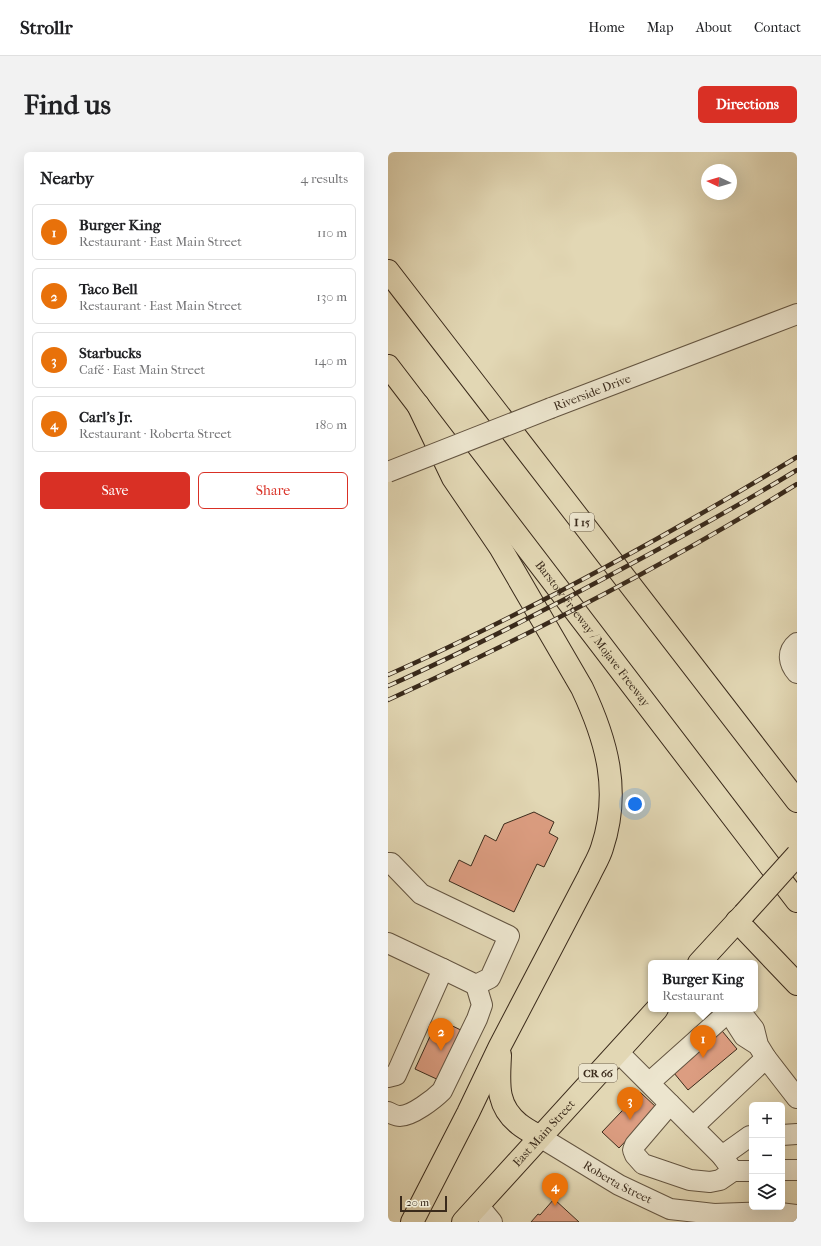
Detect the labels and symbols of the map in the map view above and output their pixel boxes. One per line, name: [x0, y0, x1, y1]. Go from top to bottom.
north arrow: [701, 164, 737, 200]
street label: Riverside Drive: [552, 371, 633, 413]
road number: I 15: [570, 513, 594, 531]
street label: Barstow Freeway / Mojave Freeway: [532, 558, 653, 710]
your location: [625, 794, 645, 814]
pin: 2: [428, 1018, 454, 1051]
pin: 1: [690, 1025, 716, 1058]
road number: CR 66: [579, 1064, 617, 1082]
pin: 3: [617, 1087, 643, 1120]
street label: East Main Street: [510, 1096, 578, 1170]
street label: Roberta Street: [581, 1158, 655, 1207]
pin: 4: [542, 1173, 568, 1206]
scale bar: [400, 1194, 447, 1213]

